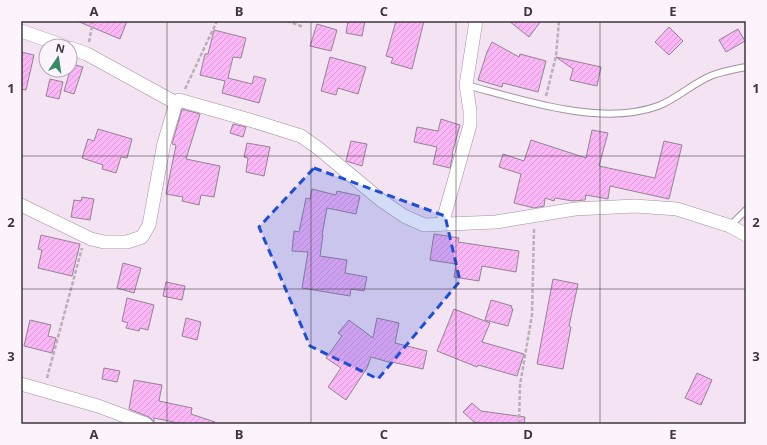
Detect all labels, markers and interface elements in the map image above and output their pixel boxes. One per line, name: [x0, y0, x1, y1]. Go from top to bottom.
text: A: [90, 2, 99, 20]
text: B: [235, 2, 244, 20]
text: C: [380, 2, 388, 20]
text: D: [523, 2, 533, 20]
text: E: [669, 2, 677, 20]
north arrow: [38, 38, 78, 78]
text: N: [54, 39, 66, 56]
text: 1: [7, 79, 15, 97]
text: 1: [752, 79, 760, 97]
text: 2: [7, 213, 15, 231]
text: 2: [752, 213, 760, 231]
text: 3: [7, 347, 15, 365]
text: 3: [752, 347, 760, 365]
text: A: [90, 425, 99, 443]
text: B: [235, 425, 244, 443]
text: C: [380, 425, 388, 443]
text: D: [523, 425, 533, 443]
text: E: [669, 425, 677, 443]

